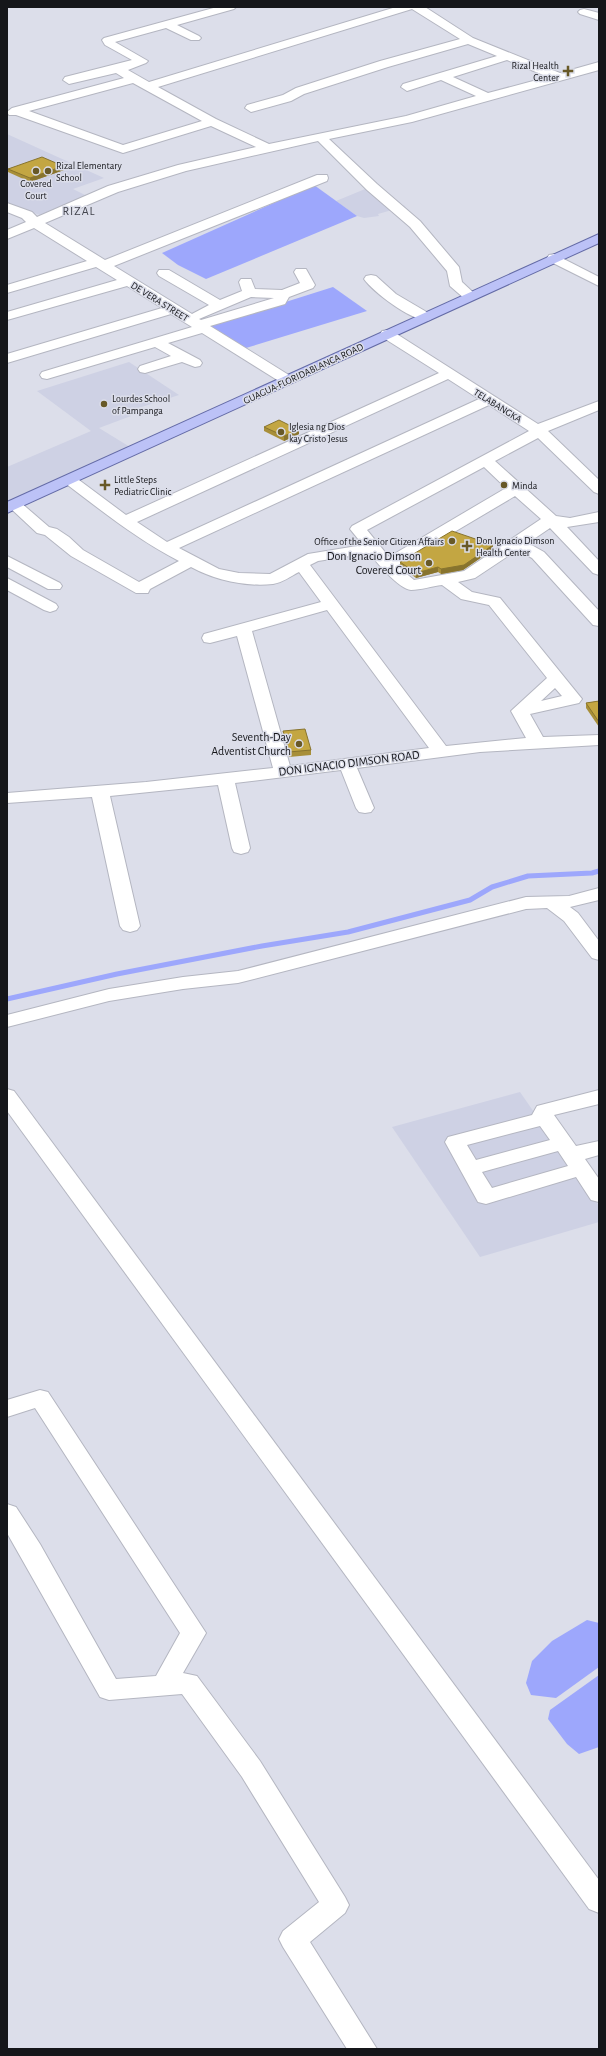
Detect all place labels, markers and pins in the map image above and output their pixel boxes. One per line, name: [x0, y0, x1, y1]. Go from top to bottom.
place label: Rizal Health Center: [511, 61, 560, 83]
marker: Rizal Health Center: [562, 65, 574, 77]
place label: Rizal Elementary School: [56, 161, 123, 183]
marker: Covered Court: [31, 166, 41, 176]
marker: Rizal Elementary School: [43, 166, 53, 176]
place label: Covered Court: [20, 179, 52, 201]
place label: Lourdes School of Pampanga: [112, 394, 170, 416]
marker: Lourdes School of Pampanga: [99, 399, 109, 409]
place label: Iglesia ng Dios kay Cristo Jesus: [289, 422, 348, 444]
marker: Iglesia ng Dios kay Cristo Jesus: [276, 427, 286, 437]
place label: Little Steps Pediatric Clinic: [114, 475, 172, 497]
marker: Little Steps Pediatric Clinic: [99, 479, 111, 491]
marker: Minda: [499, 480, 509, 490]
place label: Minda: [512, 481, 538, 491]
marker: Office of the Senior Citizen Affairs: [447, 536, 457, 546]
place label: Don Ignacio Dimson Health Center: [476, 536, 555, 558]
place label: Office of the Senior Citizen Affairs: [314, 537, 444, 547]
marker: Don Ignacio Dimson Health Center: [461, 540, 473, 552]
place label: Don Ignacio Dimson Covered Court: [327, 550, 421, 576]
marker: Don Ignacio Dimson Covered Court: [424, 558, 434, 568]
place label: Seventh-Day Adventist Church: [211, 731, 291, 757]
marker: Seventh-Day Adventist Church: [294, 739, 304, 749]

